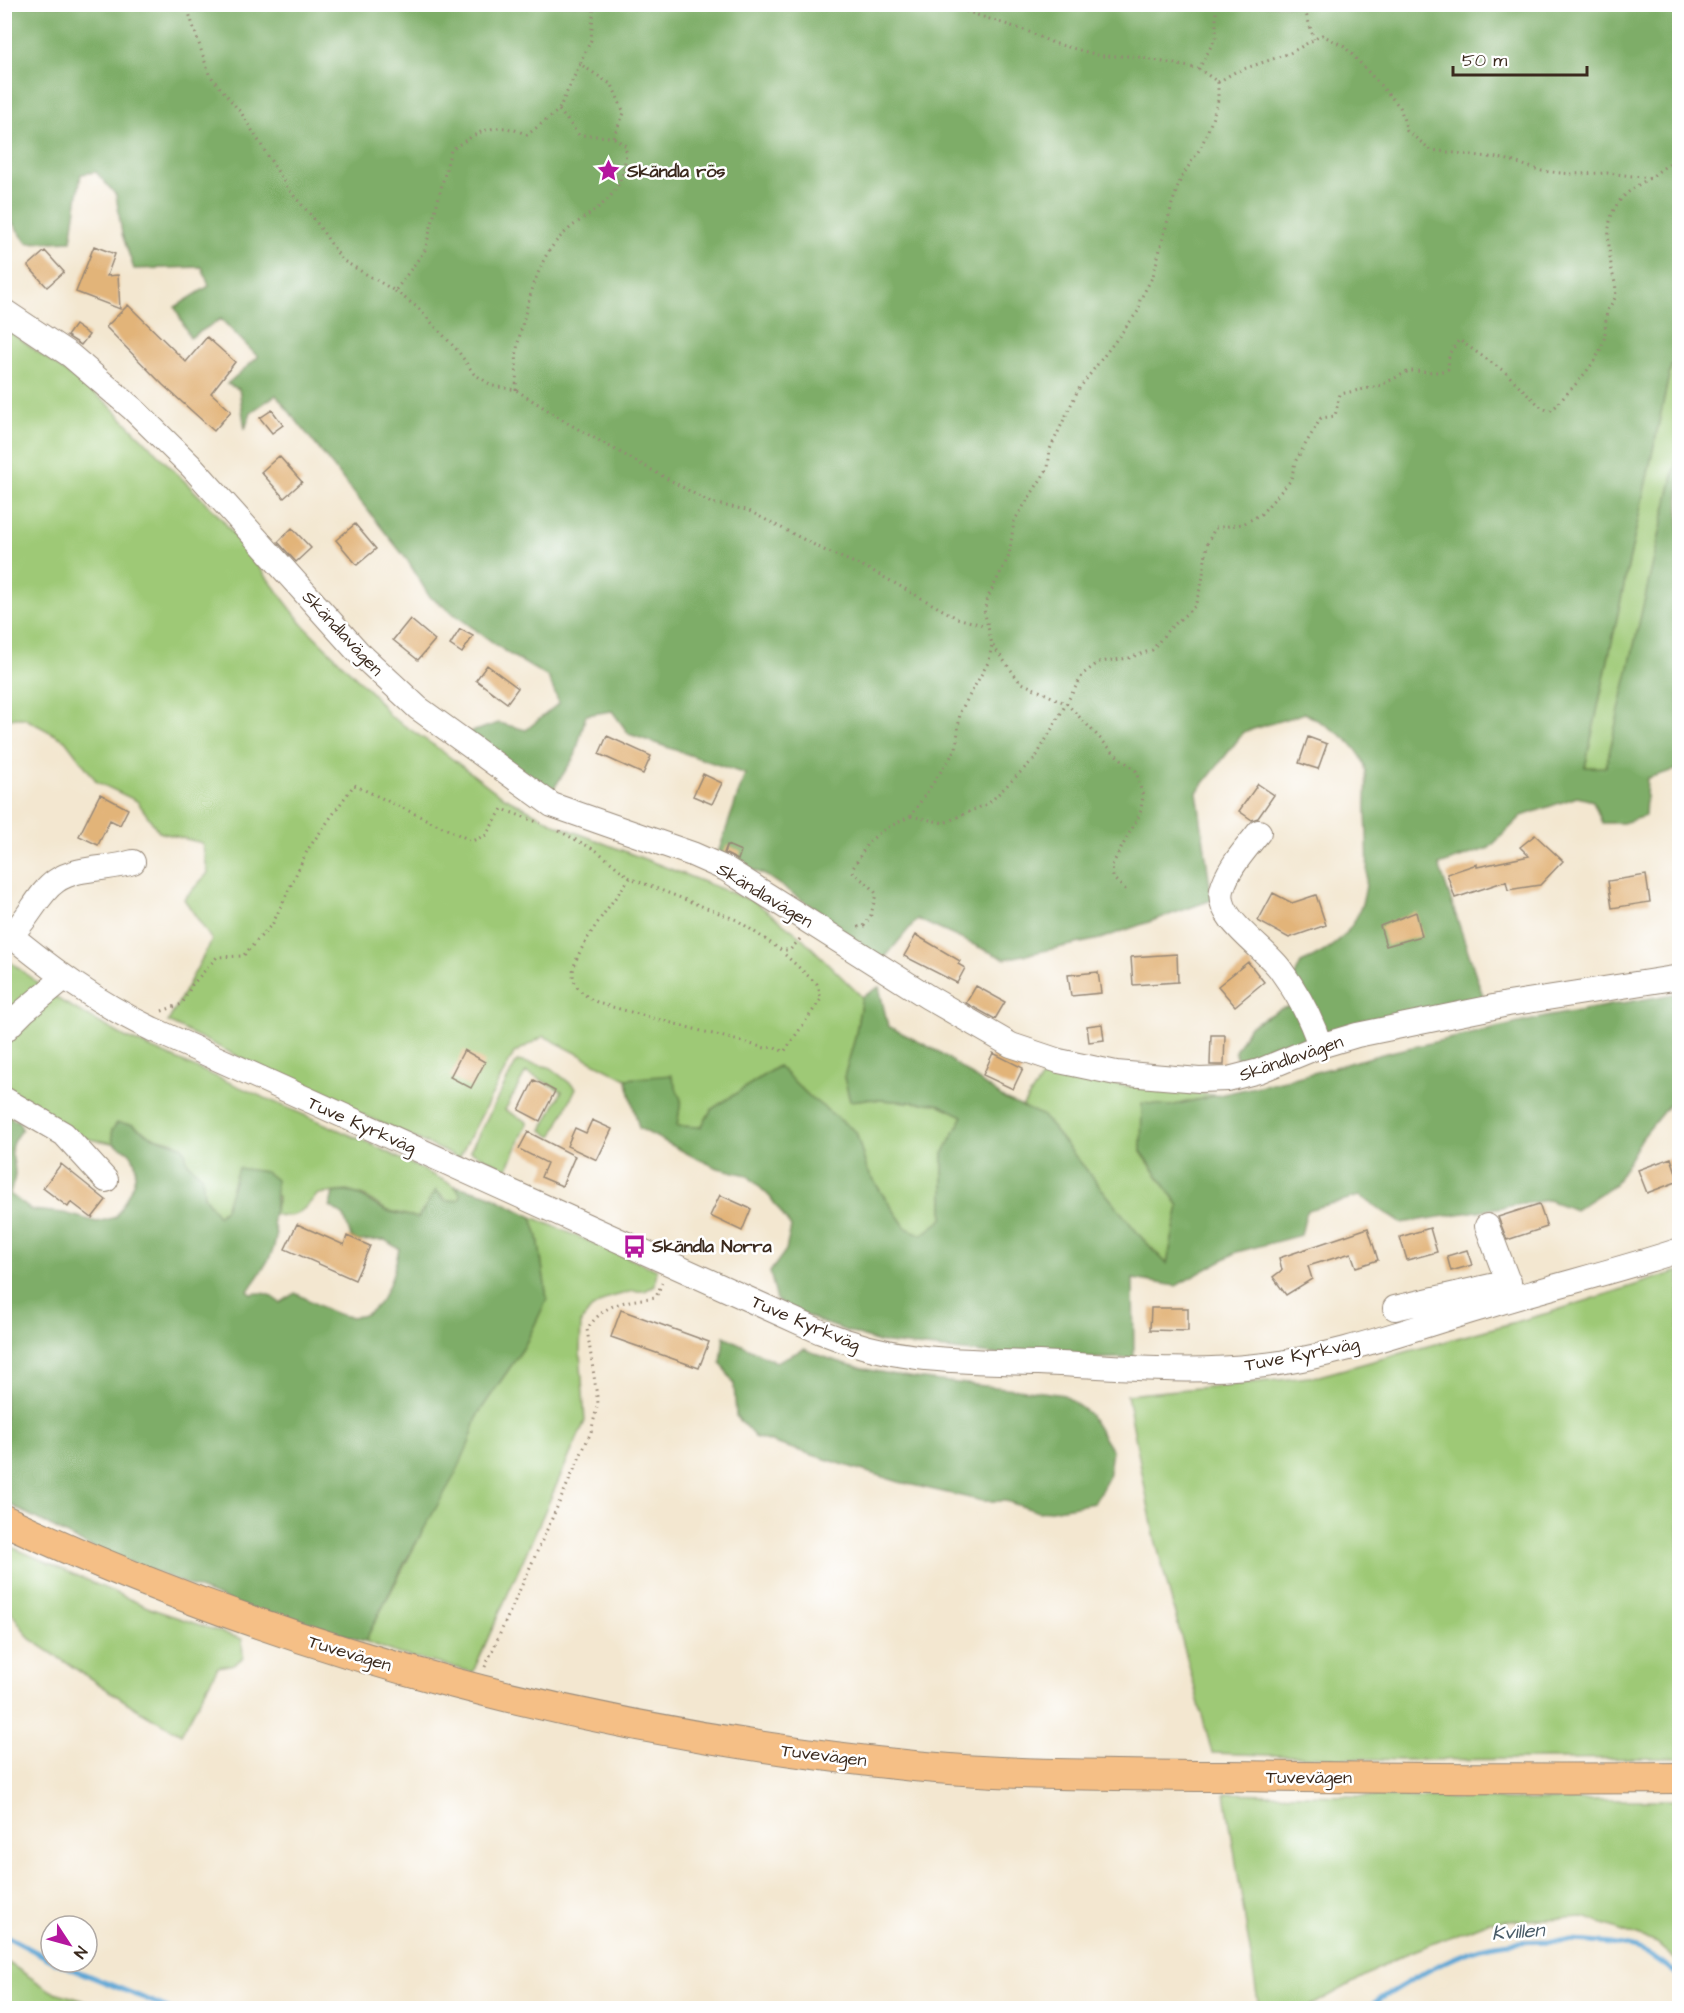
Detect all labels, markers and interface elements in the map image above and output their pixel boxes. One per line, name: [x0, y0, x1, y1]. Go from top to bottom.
scale bar: [1453, 39, 1586, 77]
text: 50 m: [1462, 48, 1507, 73]
place icon: Skändla rös: [596, 158, 622, 184]
place label: Skändla rös: [626, 159, 725, 184]
street label: Skändlavägen: [296, 585, 389, 682]
street label: Skändlavägen: [711, 857, 818, 935]
street label: Skändlavägen: [1236, 1029, 1347, 1089]
street label: Tuve Kyrkväg: [303, 1090, 420, 1161]
bus stop icon: Skändla Norra: [621, 1233, 647, 1259]
place label: Skändla Norra: [651, 1234, 772, 1259]
street label: Tuve Kyrkväg: [747, 1289, 864, 1359]
street label: Tuve Kyrkväg: [1243, 1331, 1362, 1379]
street label: Tuvevägen: [305, 1629, 395, 1679]
street label: Tuvevägen: [780, 1738, 868, 1774]
street label: Tuvevägen: [1266, 1765, 1352, 1791]
north arrow: [39, 1914, 99, 1974]
water label: Kvillen: [1491, 1916, 1547, 1948]
text: N: [68, 1942, 92, 1963]

